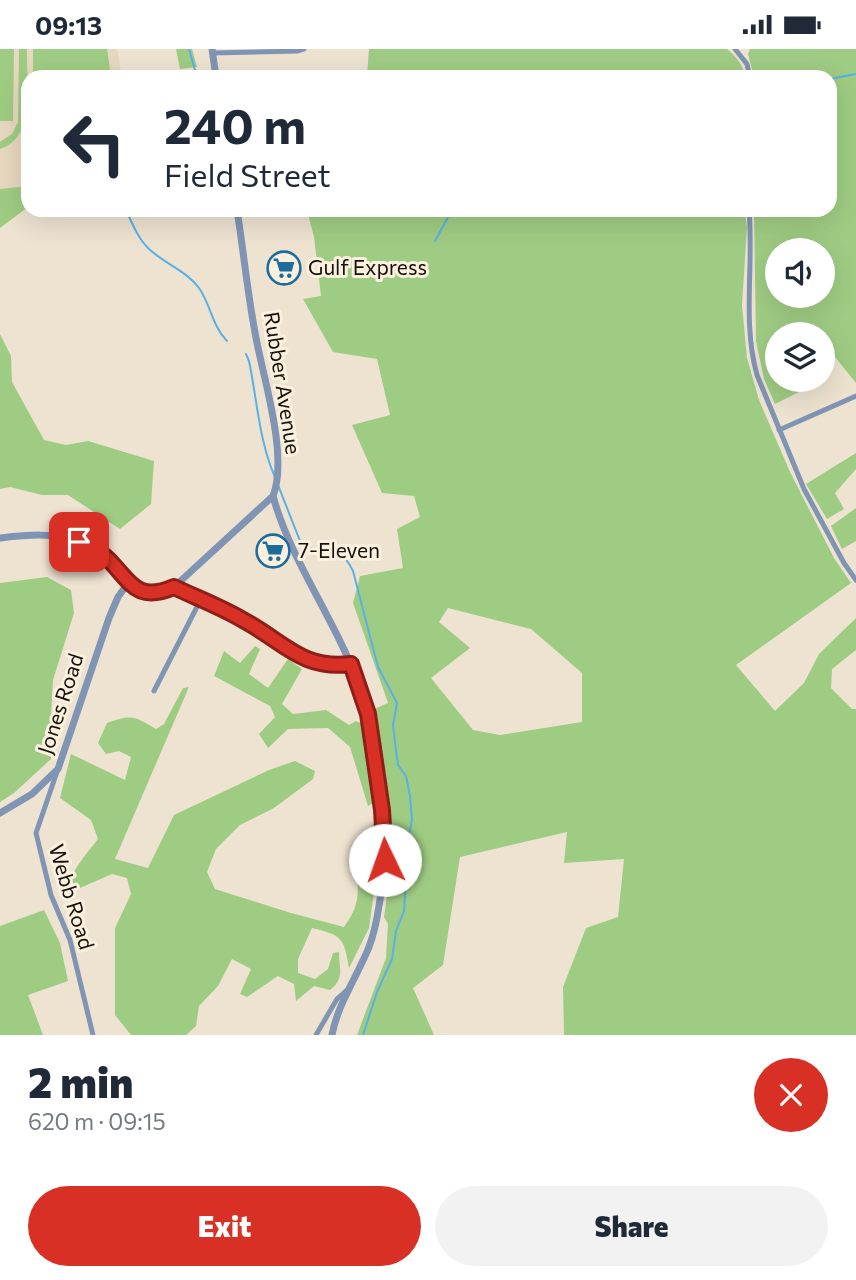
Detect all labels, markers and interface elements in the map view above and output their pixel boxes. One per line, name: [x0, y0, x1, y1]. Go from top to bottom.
text: 09:13: [35, 9, 102, 40]
text: 240 m: [164, 94, 306, 154]
icon: left: [49, 98, 140, 189]
text: Field Street: [164, 154, 331, 194]
map controls: [765, 238, 835, 392]
button: sound: [765, 238, 835, 308]
supermarket icon: Gulf Express: [265, 249, 303, 287]
place label: Gulf Express: [308, 254, 427, 279]
street label: Rubber Avenue: [260, 310, 307, 456]
button: layers: [765, 322, 835, 392]
pin: [49, 512, 109, 572]
icon: arrive: [60, 523, 98, 561]
supermarket icon: 7-Eleven: [254, 532, 292, 570]
place label: 7-Eleven: [298, 537, 380, 562]
street label: Jones Road: [32, 650, 88, 757]
position arrow: [348, 823, 422, 897]
street label: Webb Road: [45, 841, 100, 952]
text: 2 min: [28, 1055, 134, 1107]
button: close: [754, 1058, 828, 1132]
text: 620 m · 09:15: [28, 1107, 166, 1135]
button: Exit: [28, 1186, 421, 1266]
button: Share: [435, 1186, 828, 1266]

